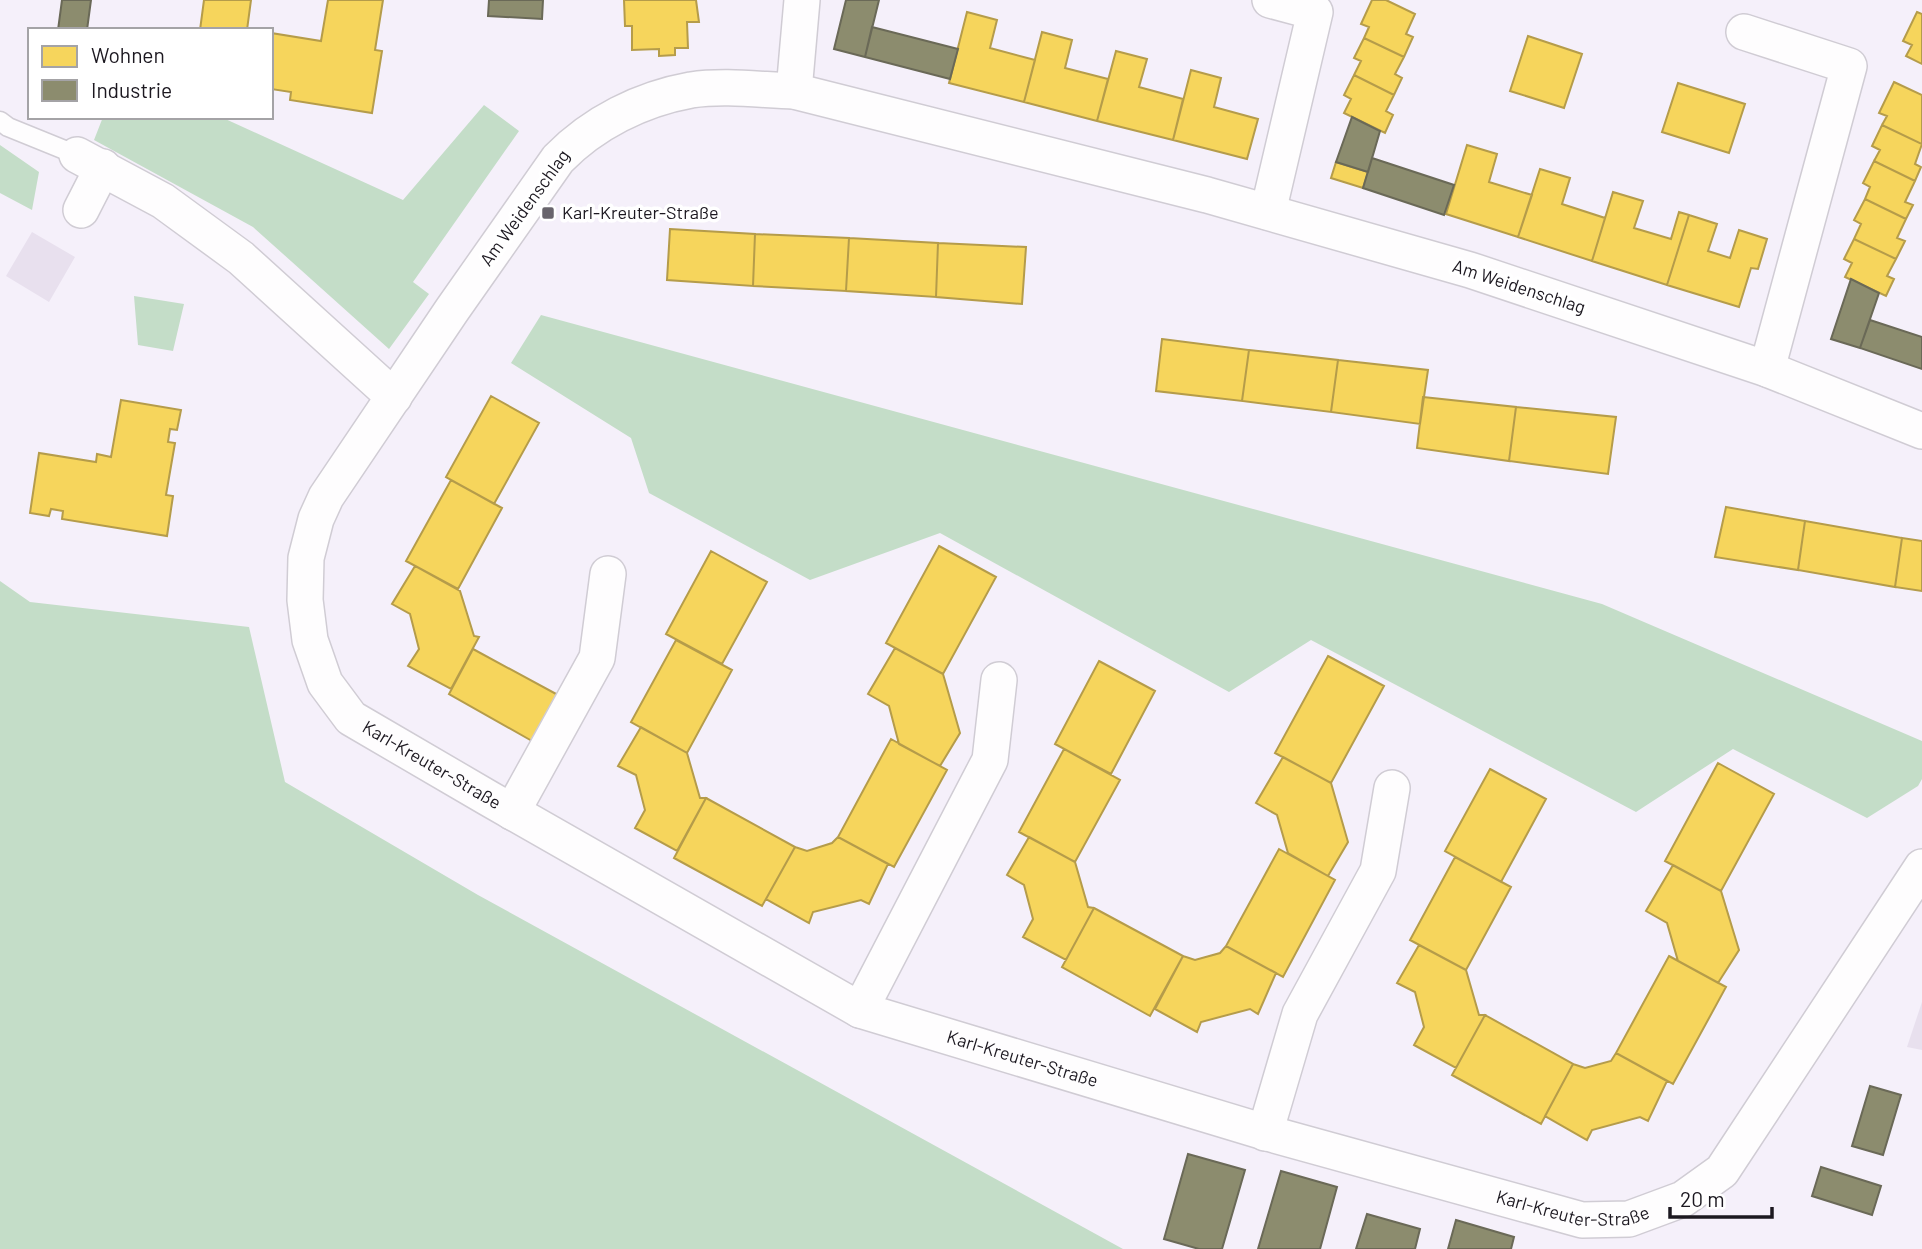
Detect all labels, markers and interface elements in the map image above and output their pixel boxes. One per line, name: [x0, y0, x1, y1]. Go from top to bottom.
legend: [28, 28, 273, 119]
text: Wohnen: [91, 42, 165, 67]
text: Industrie: [91, 77, 172, 102]
street label: Am Weidenschlag: [475, 145, 574, 270]
place label: Karl-Kreuter-Straße: [562, 201, 719, 223]
marker: Karl-Kreuter-Straße: [540, 205, 556, 221]
street label: Am Weidenschlag: [1450, 254, 1588, 318]
street label: Karl-Kreuter-Straße: [359, 715, 505, 813]
street label: Karl-Kreuter-Straße: [944, 1025, 1101, 1091]
scale bar: [1670, 1176, 1772, 1220]
street label: Karl-Kreuter-Straße: [1494, 1185, 1652, 1230]
text: 20 m: [1680, 1186, 1725, 1211]

